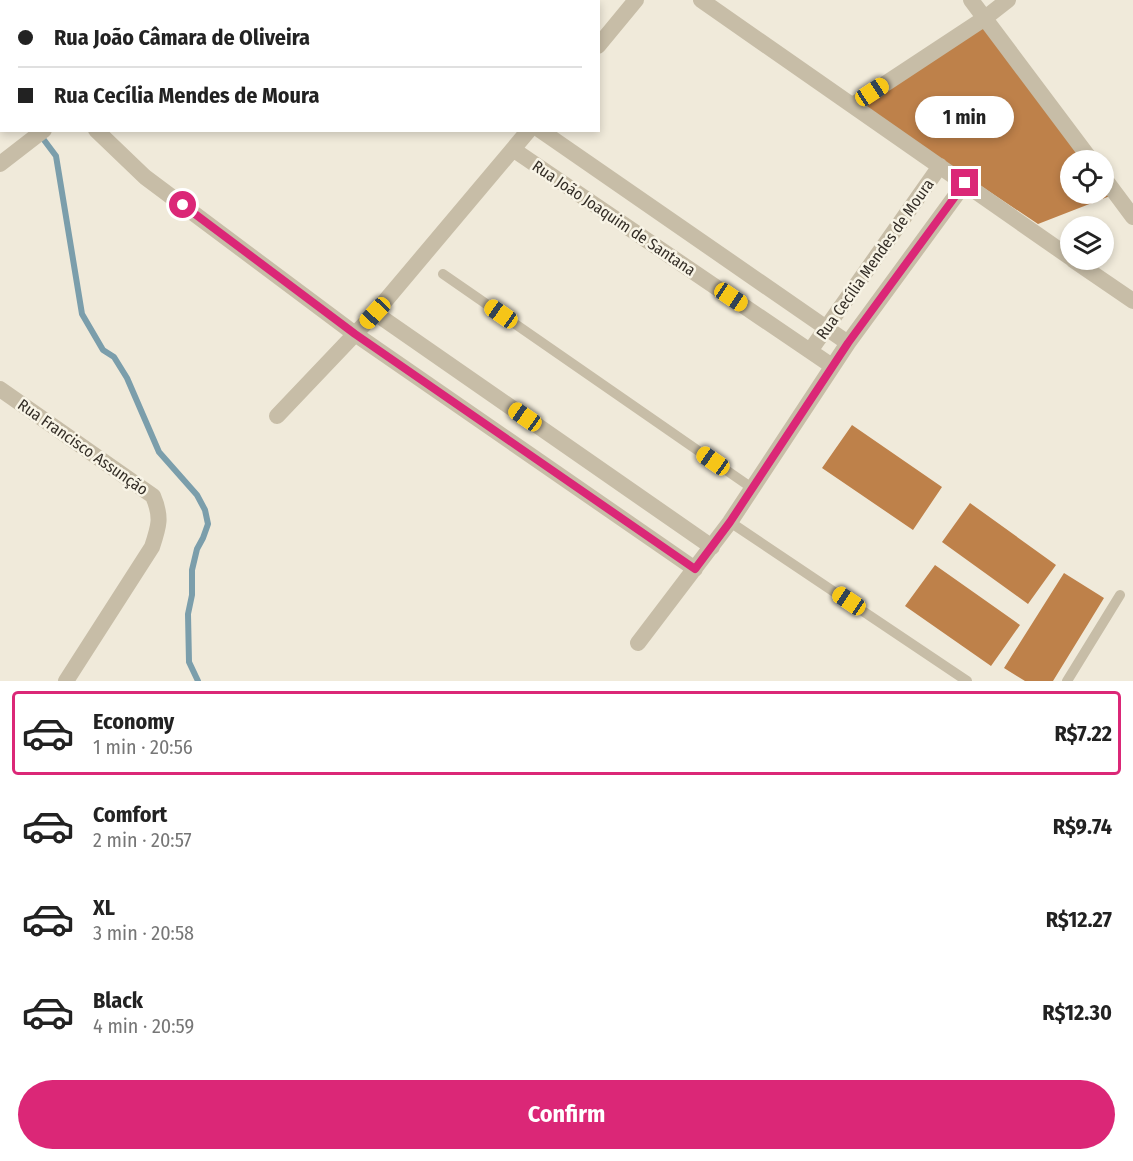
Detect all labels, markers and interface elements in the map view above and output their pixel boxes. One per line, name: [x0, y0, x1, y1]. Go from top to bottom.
text: Rua João Câmara de Oliveira: [54, 24, 310, 51]
car: [852, 75, 892, 109]
text: Rua Cecília Mendes de Moura: [54, 82, 319, 109]
callout: 1 min: [916, 96, 1014, 138]
text: 1 min: [943, 105, 986, 129]
map controls: [1060, 150, 1114, 270]
button: locate: [1060, 150, 1114, 204]
street label: Rua João Joaquim de Santana: [529, 156, 699, 280]
route end: [951, 169, 978, 196]
street label: Rua Cecília Mendes de Moura: [812, 175, 938, 343]
route start: [169, 191, 196, 218]
button: layers: [1060, 216, 1114, 270]
car: [711, 279, 751, 315]
car: [356, 294, 394, 332]
car: [481, 296, 521, 332]
street label: Rua Francisco Assunção: [14, 395, 152, 499]
car: [505, 399, 545, 435]
car: [693, 443, 733, 479]
car: [829, 583, 869, 619]
icon: car: [21, 706, 75, 760]
text: Economy: [93, 708, 174, 735]
text: R$7.22: [1054, 720, 1112, 747]
text: 1 min · 20:56: [93, 735, 193, 759]
icon: car: [21, 799, 75, 853]
text: Comfort: [93, 801, 167, 828]
text: R$9.74: [1053, 813, 1112, 840]
text: 2 min · 20:57: [93, 828, 192, 852]
icon: car: [21, 892, 75, 946]
text: XL: [93, 894, 115, 921]
text: R$12.27: [1046, 906, 1112, 933]
text: 3 min · 20:58: [93, 921, 194, 945]
icon: car: [21, 985, 75, 1039]
text: Black: [93, 987, 143, 1014]
text: R$12.30: [1042, 999, 1112, 1026]
text: 4 min · 20:59: [93, 1014, 194, 1038]
button: Confirm: [18, 1080, 1115, 1149]

